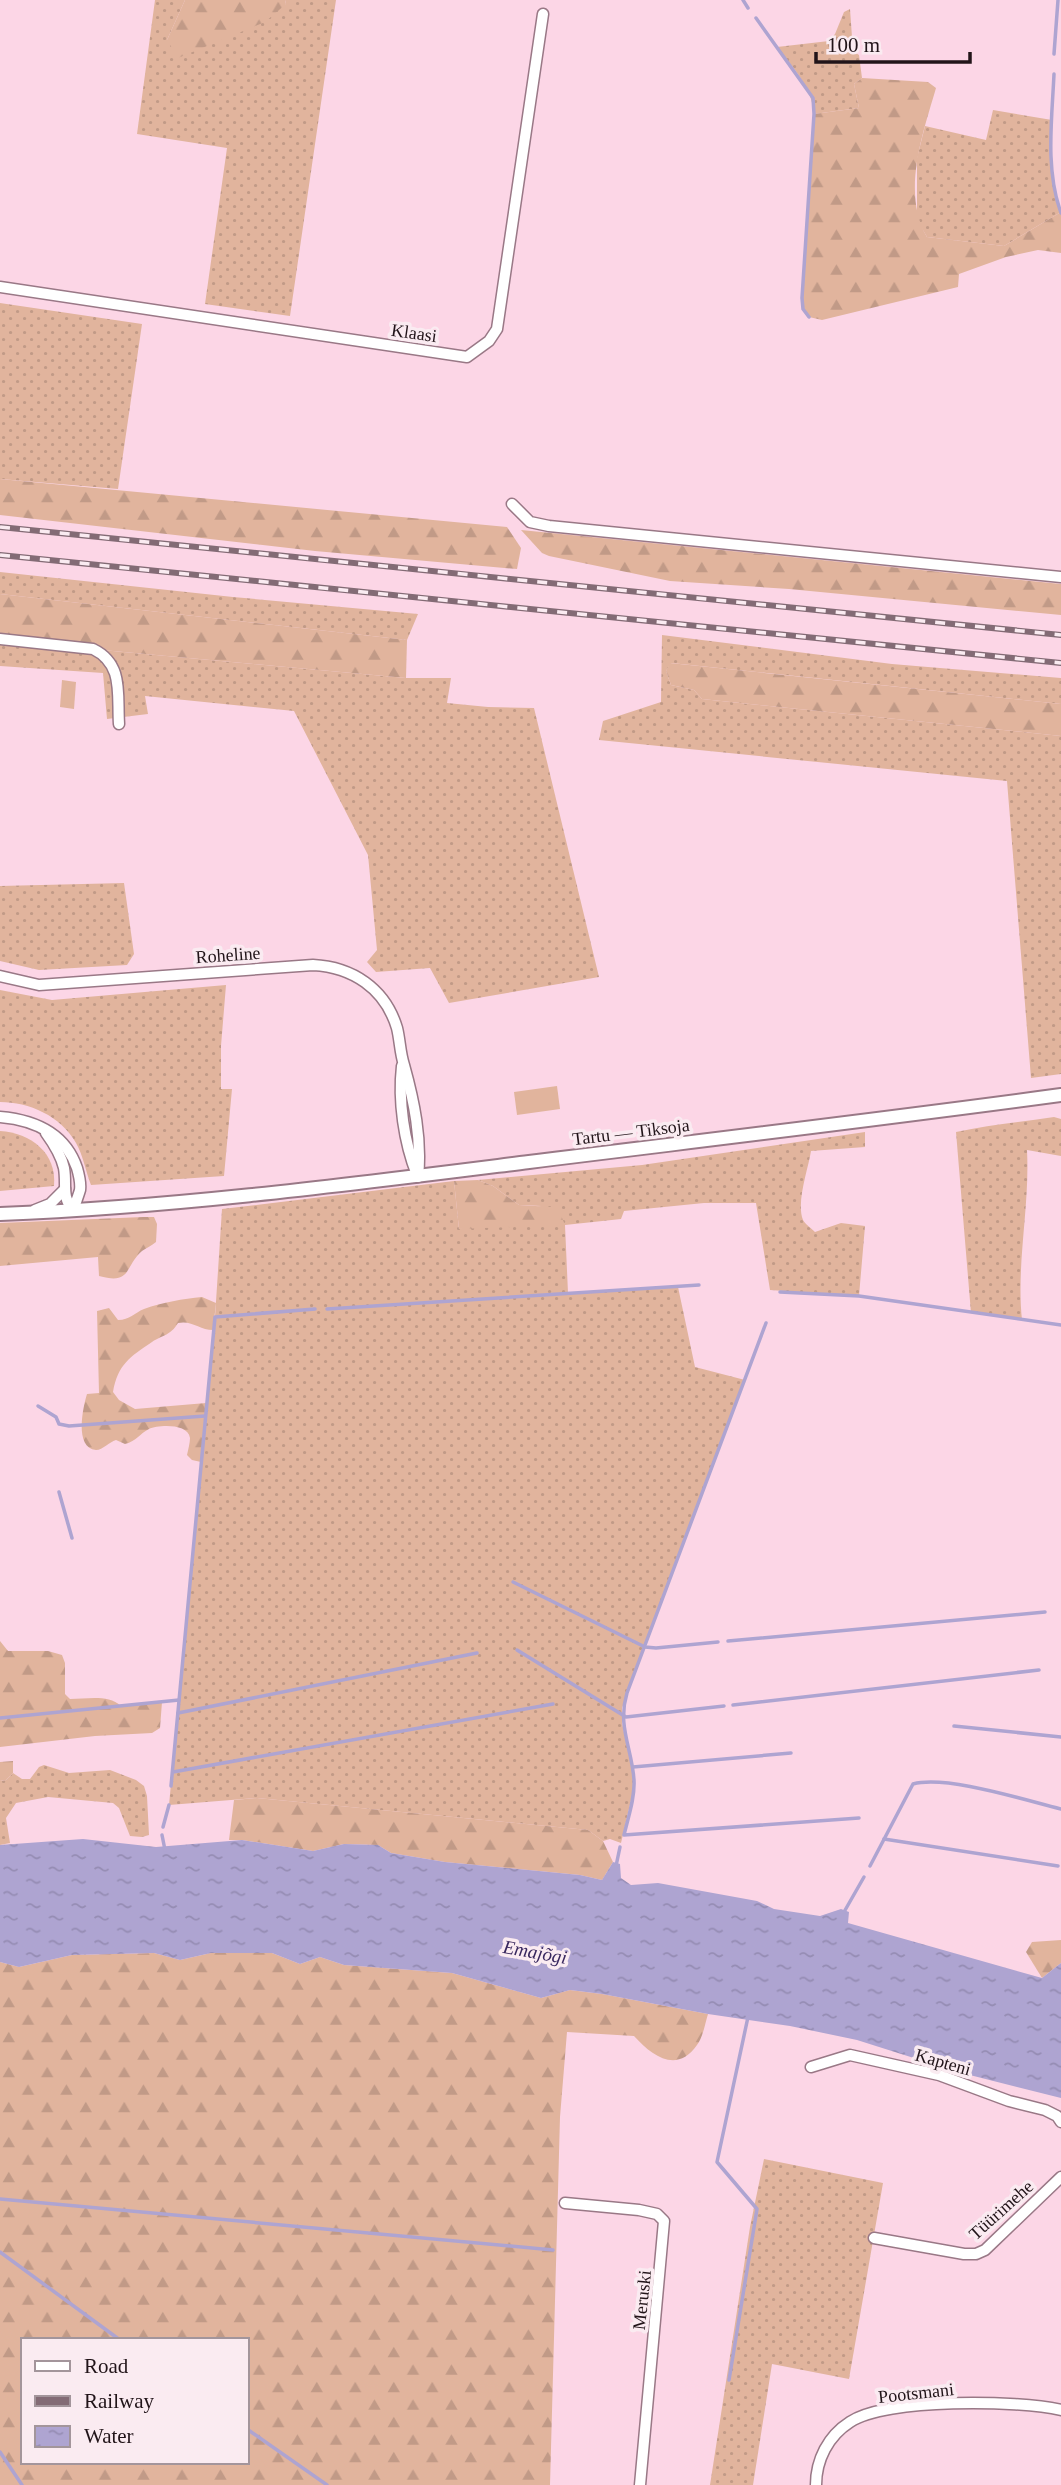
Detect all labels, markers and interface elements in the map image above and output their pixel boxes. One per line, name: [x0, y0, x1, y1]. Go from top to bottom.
scale bar: [816, 21, 970, 65]
text: 100 m: [827, 33, 880, 57]
street label: Klaasi: [390, 320, 438, 346]
street label: Roheline: [195, 943, 261, 967]
street label: Tartu — Tiksoja: [571, 1115, 691, 1149]
water label: Emajõgi: [500, 1936, 569, 1968]
street label: Kapteni: [913, 2045, 973, 2079]
street label: Tüürimehe: [965, 2176, 1037, 2244]
street label: Meruski: [629, 2269, 655, 2331]
legend: [21, 2338, 248, 2464]
text: Road: [84, 2354, 129, 2378]
street label: Pootsmani: [877, 2379, 955, 2407]
text: Railway: [84, 2389, 154, 2413]
text: Water: [84, 2424, 134, 2448]

